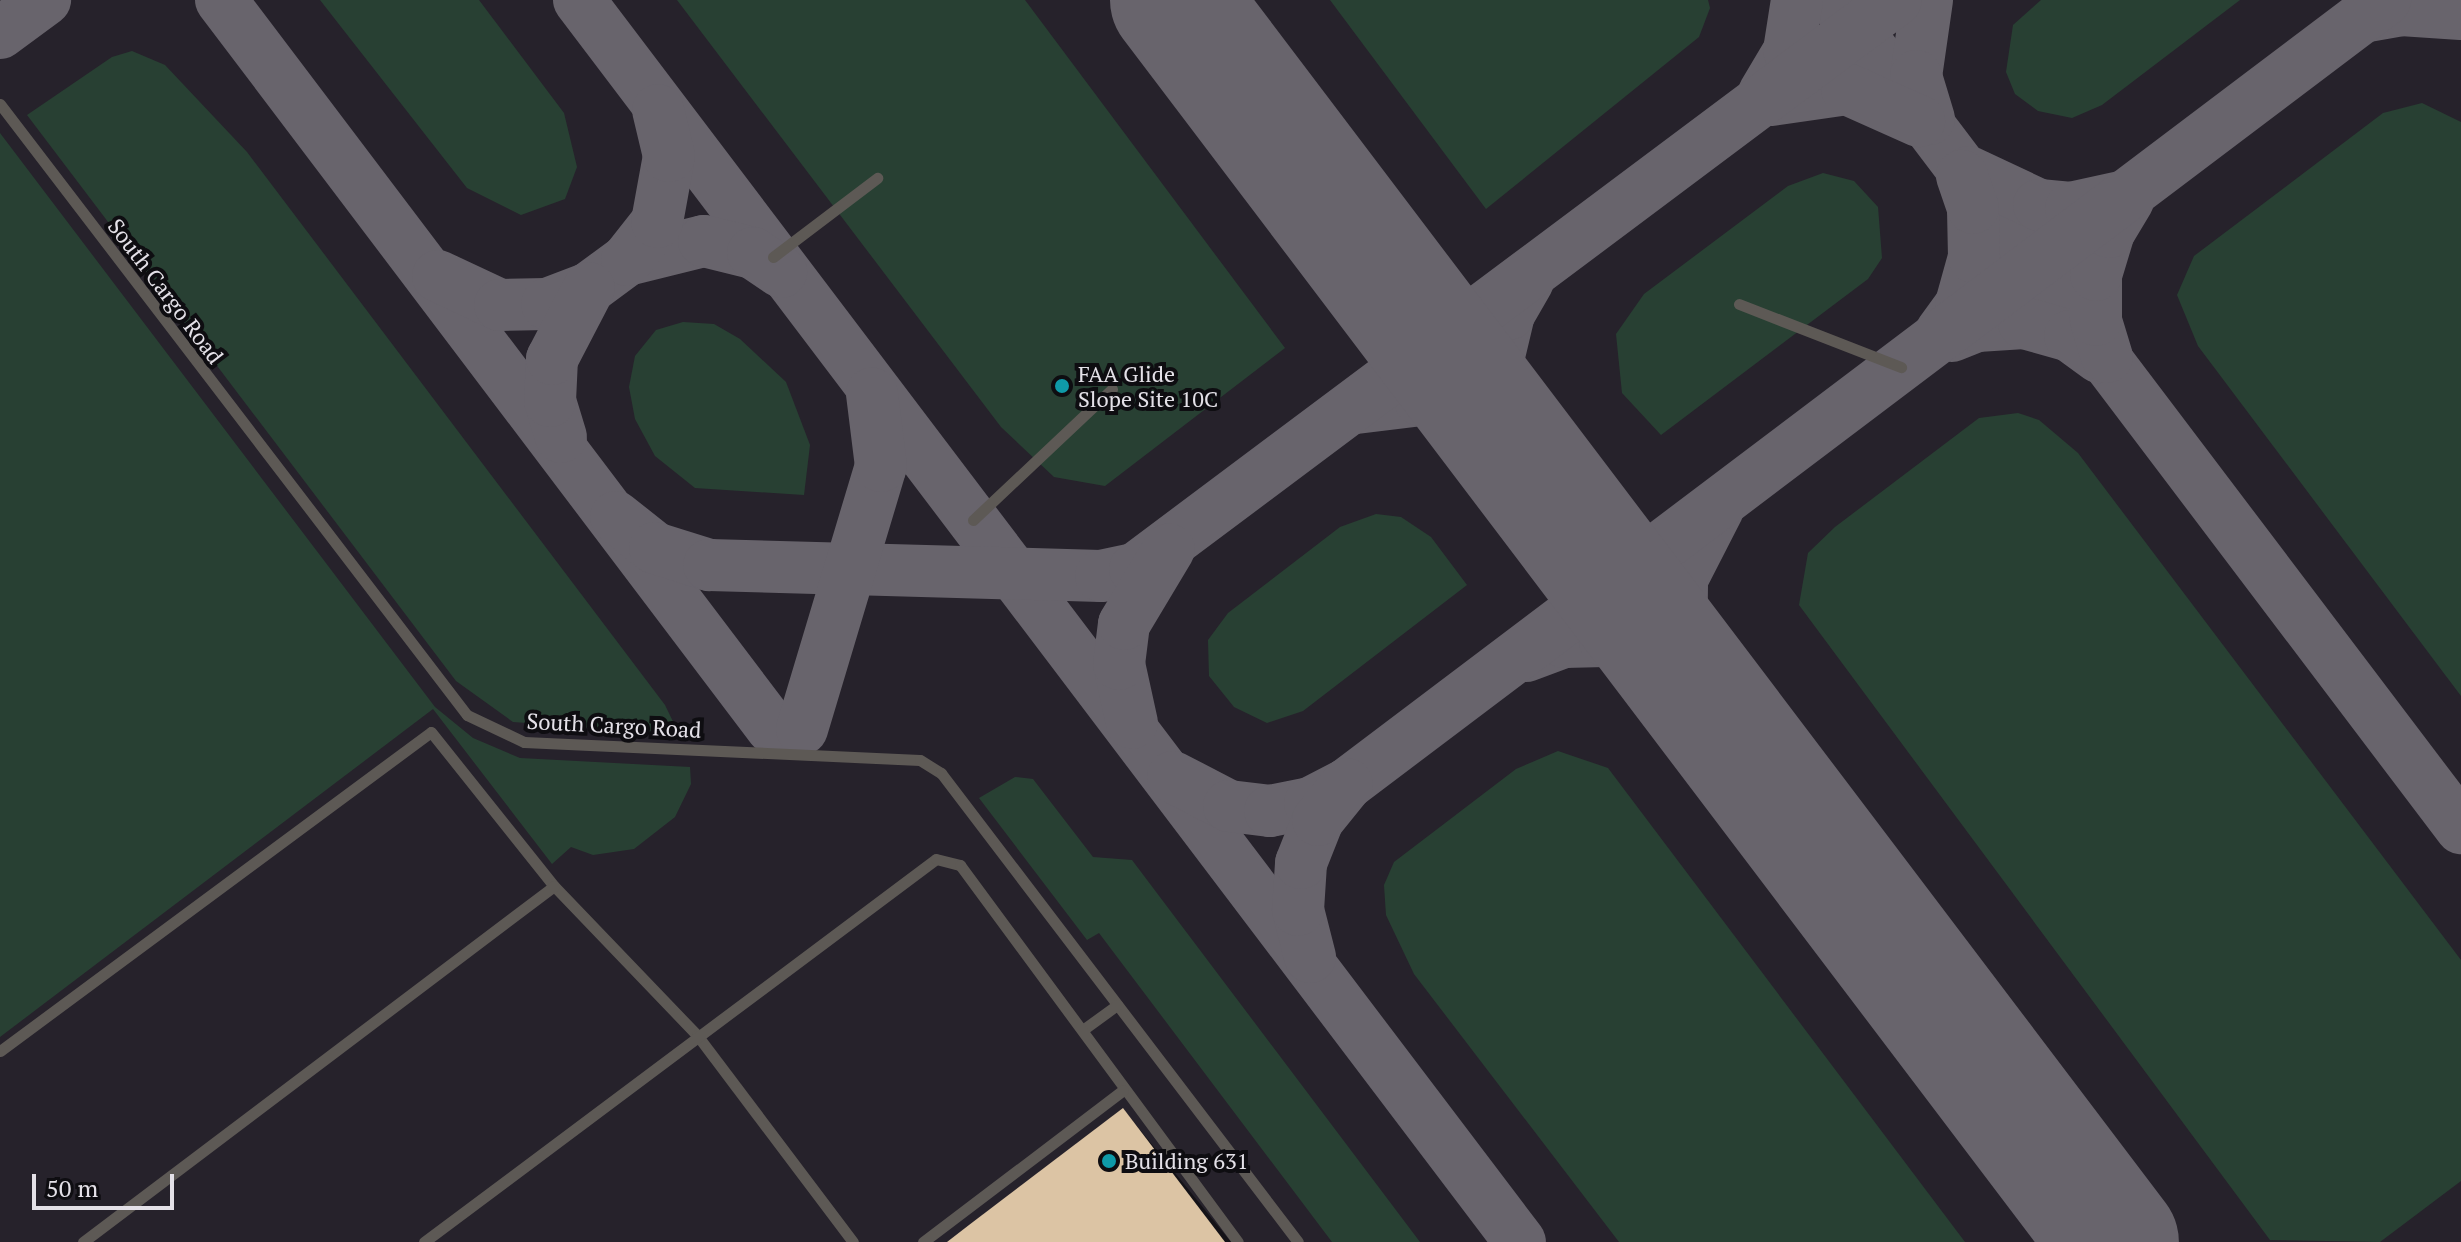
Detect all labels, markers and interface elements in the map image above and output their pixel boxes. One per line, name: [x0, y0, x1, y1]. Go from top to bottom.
street label: South Cargo Road: [103, 213, 229, 369]
place label: FAA Glide Slope Site 10C: [1078, 360, 1218, 412]
marker: FAA Glide Slope Site 10C: [1053, 377, 1071, 395]
street label: South Cargo Road: [526, 707, 702, 743]
place label: Building 631: [1125, 1148, 1248, 1174]
marker: Building 631: [1100, 1152, 1118, 1170]
scale bar: [36, 1158, 178, 1208]
text: 50 m: [46, 1172, 98, 1204]

